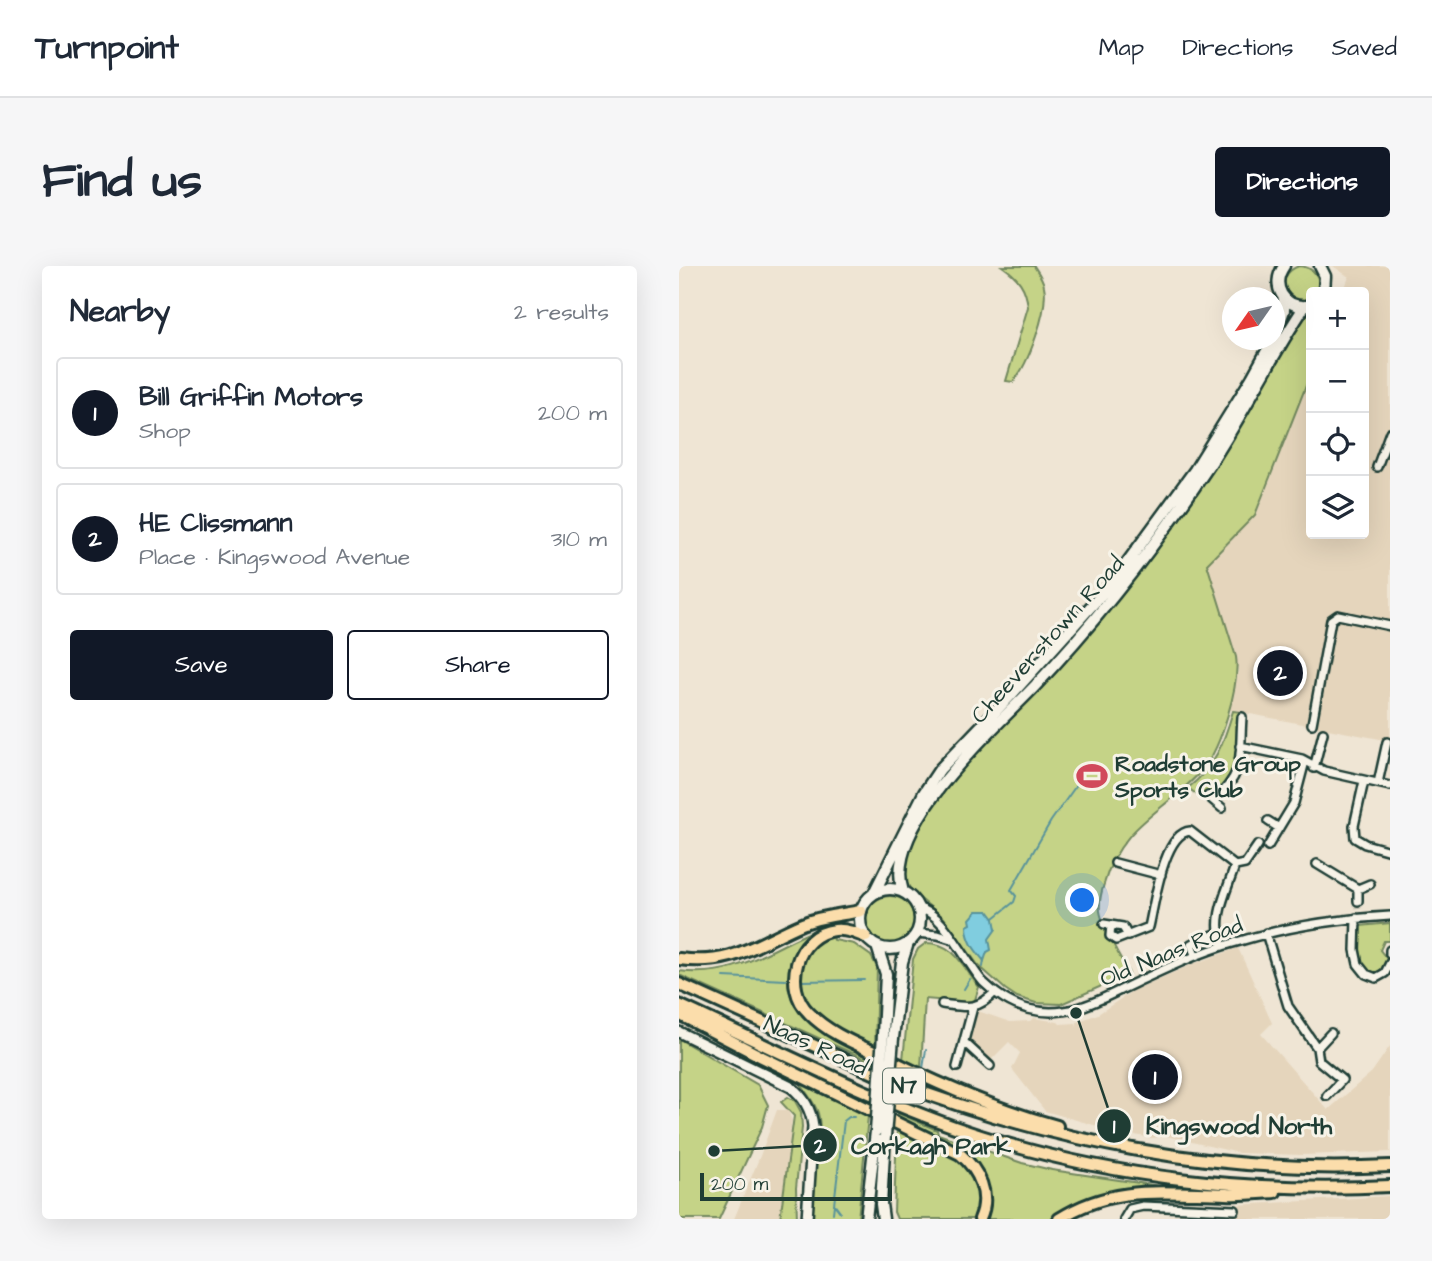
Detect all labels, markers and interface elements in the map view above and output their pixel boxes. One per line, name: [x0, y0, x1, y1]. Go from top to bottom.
text: Turnpoint: [35, 25, 179, 71]
text: Map: [1099, 31, 1144, 65]
text: Directions: [1182, 31, 1294, 65]
text: Saved: [1332, 31, 1397, 65]
button: Directions: [1215, 147, 1390, 217]
text: Find us: [42, 148, 202, 216]
north arrow: [1222, 287, 1285, 350]
map controls: [1306, 287, 1369, 539]
button: +: [1306, 287, 1369, 350]
text: Nearby: [70, 291, 170, 333]
text: 2 results: [514, 296, 609, 328]
button: −: [1306, 350, 1369, 413]
text: Bill Griffin Motors: [139, 379, 363, 415]
text: 1: [94, 397, 96, 429]
text: 200 m: [538, 397, 607, 429]
button: locate: [1306, 413, 1369, 476]
text: Shop: [139, 415, 191, 447]
button: layers: [1306, 476, 1369, 539]
text: HE Clissmann: [139, 505, 293, 541]
text: 2: [88, 523, 102, 555]
text: 310 m: [551, 523, 607, 555]
text: Place · Kingswood Avenue: [139, 541, 410, 573]
street label: Cheeverstown Road: [964, 549, 1132, 730]
button: Save: [70, 630, 333, 700]
button: Share: [347, 630, 609, 700]
pin: 2: [1257, 647, 1303, 699]
place label: Roadstone Group Sports Club: [1114, 748, 1301, 806]
sports icon: Roadstone Group Sports Club: [1075, 759, 1109, 793]
your location: [1065, 883, 1099, 917]
street label: Old Naas Road: [1095, 909, 1248, 995]
street label: Naas Road: [758, 1008, 873, 1084]
pin: 1: [1132, 1051, 1178, 1103]
road number: N7: [883, 1068, 925, 1104]
callout: Kingswood North: [1097, 1104, 1346, 1149]
text: Kingswood North: [1146, 1110, 1333, 1145]
text: 1: [1113, 1112, 1116, 1141]
callout: Corkagh Park: [802, 1123, 1025, 1168]
text: Corkagh Park: [851, 1130, 1011, 1165]
text: 2: [813, 1132, 827, 1161]
scale bar: [700, 1170, 893, 1202]
text: 200 m: [711, 1171, 768, 1198]

